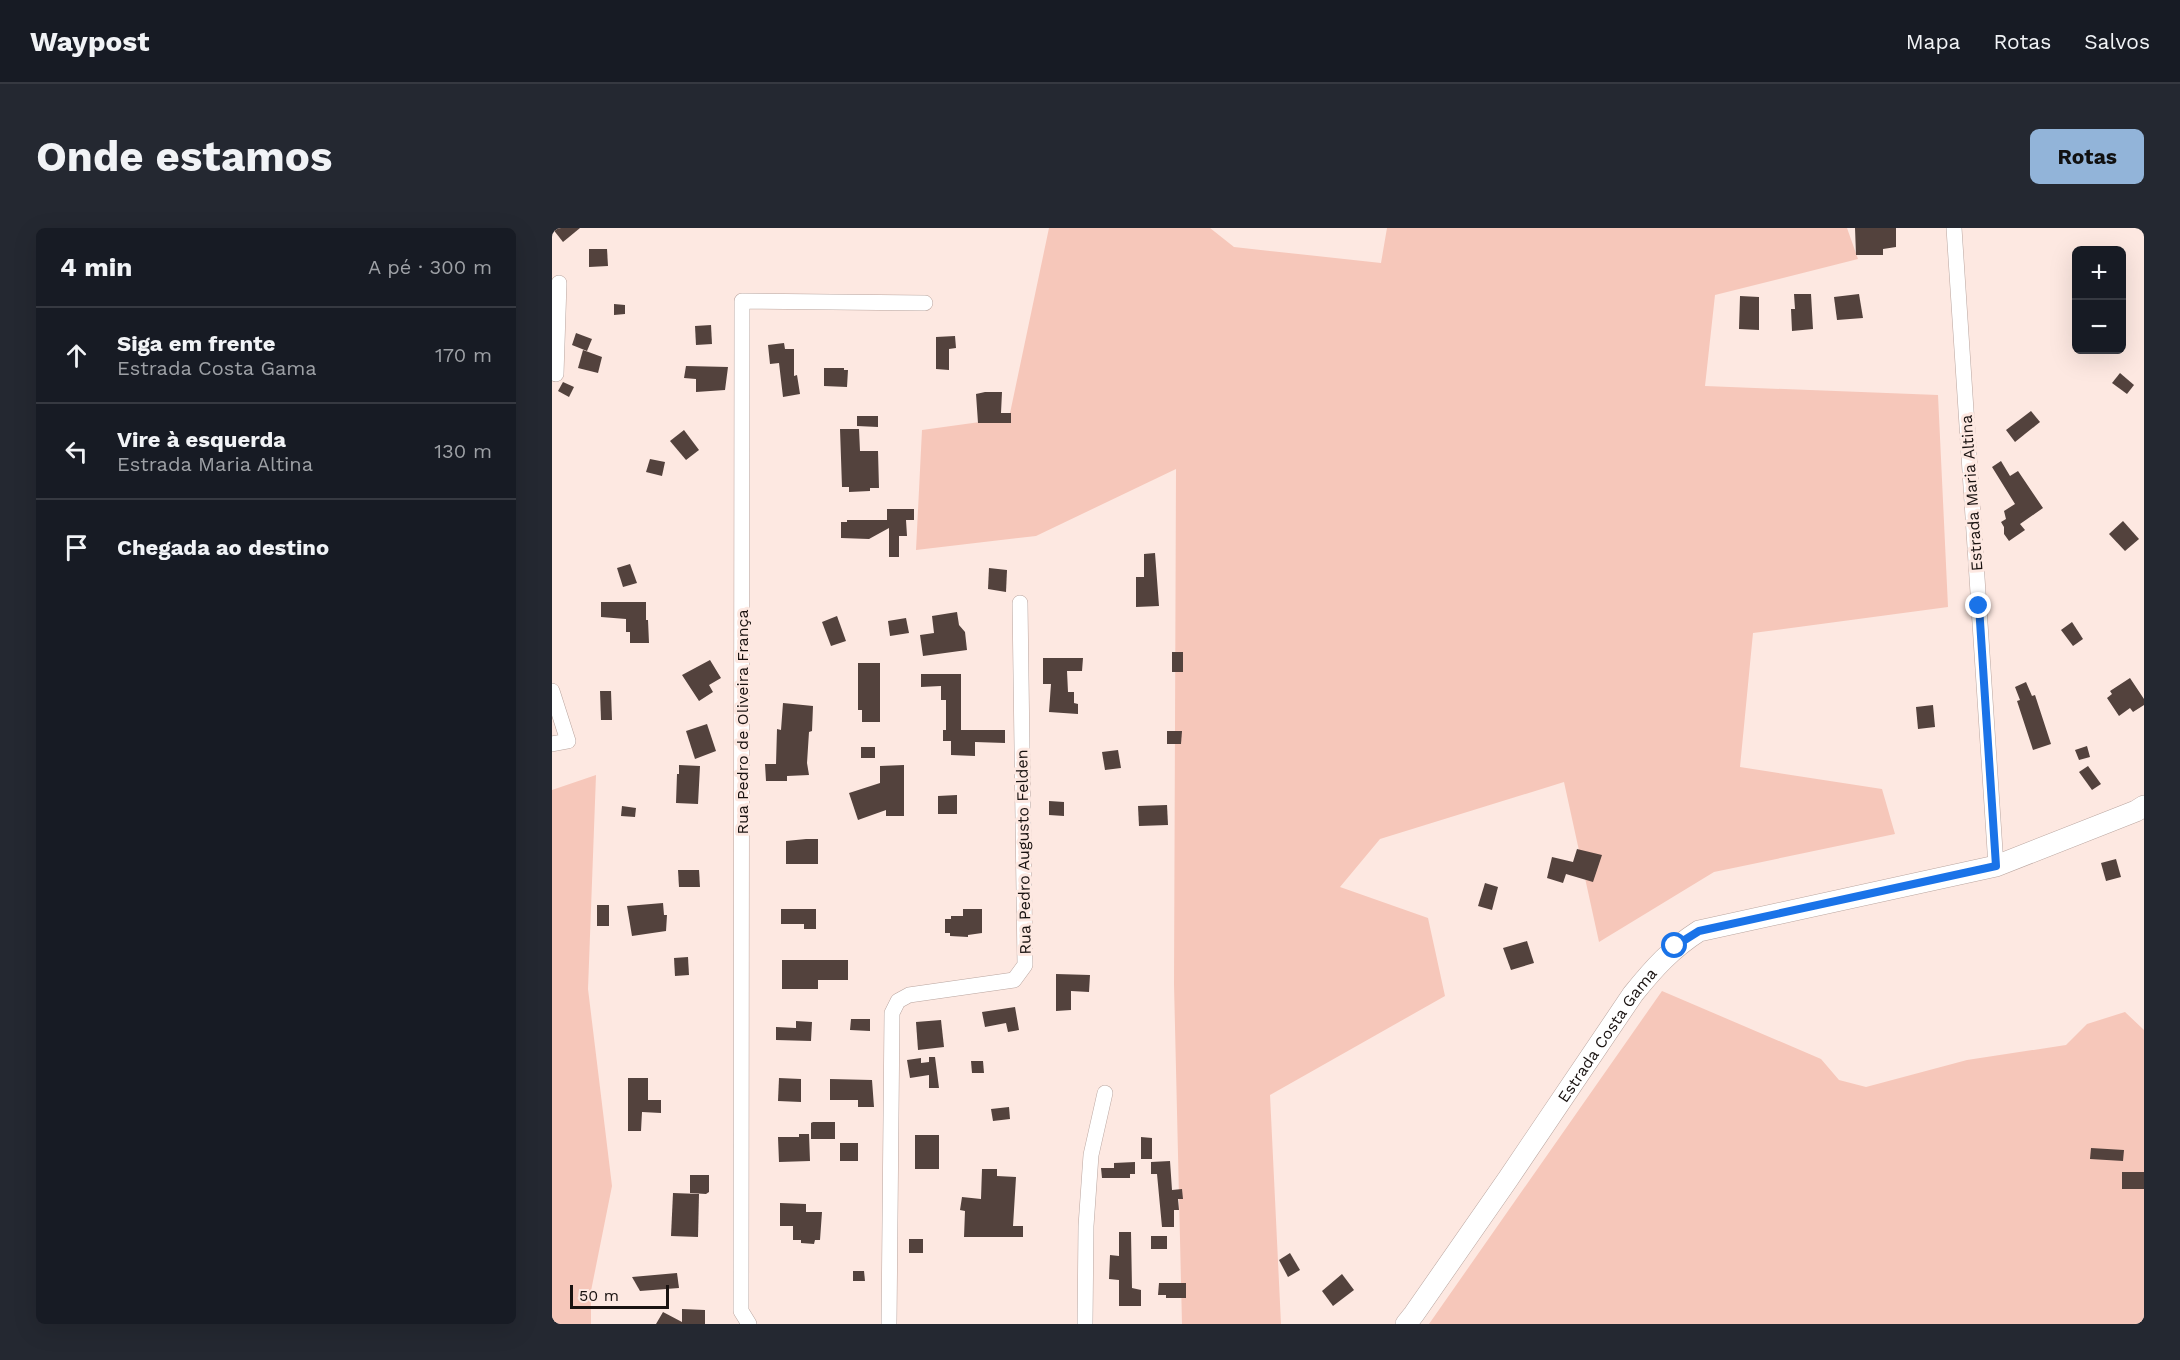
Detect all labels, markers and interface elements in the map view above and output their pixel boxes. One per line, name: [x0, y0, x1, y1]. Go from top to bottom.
text: Waypost: [30, 25, 149, 58]
text: Mapa: [1906, 29, 1960, 54]
text: Rotas: [1993, 29, 2051, 54]
text: Salvos: [2084, 29, 2150, 54]
button: Rotas: [2030, 129, 2144, 184]
text: Onde estamos: [36, 132, 332, 181]
map controls: [2072, 246, 2126, 354]
button: +: [2072, 246, 2126, 300]
text: 4 min: [60, 252, 132, 282]
text: A pé · 300 m: [368, 255, 492, 279]
button: −: [2072, 300, 2126, 354]
text: Siga em frente: [117, 331, 275, 356]
icon: ahead: [60, 339, 93, 372]
text: 170 m: [435, 343, 492, 367]
text: Estrada Costa Gama: [117, 356, 317, 380]
street label: Estrada Maria Altina: [1957, 414, 1986, 572]
text: Vire à esquerda: [117, 427, 286, 452]
icon: left: [60, 435, 93, 468]
text: 130 m: [434, 439, 492, 463]
text: Estrada Maria Altina: [117, 452, 313, 476]
icon: arrive: [60, 531, 93, 564]
text: Chegada ao destino: [117, 535, 329, 560]
route end: [1965, 592, 1991, 618]
street label: Rua Pedro de Oliveira França: [733, 609, 752, 835]
street label: Rua Pedro Augusto Felden: [1012, 749, 1035, 955]
route start: [1661, 932, 1687, 958]
street label: Estrada Costa Gama: [1554, 964, 1661, 1106]
scale bar: [570, 1282, 669, 1310]
text: 50 m: [579, 1286, 619, 1305]

